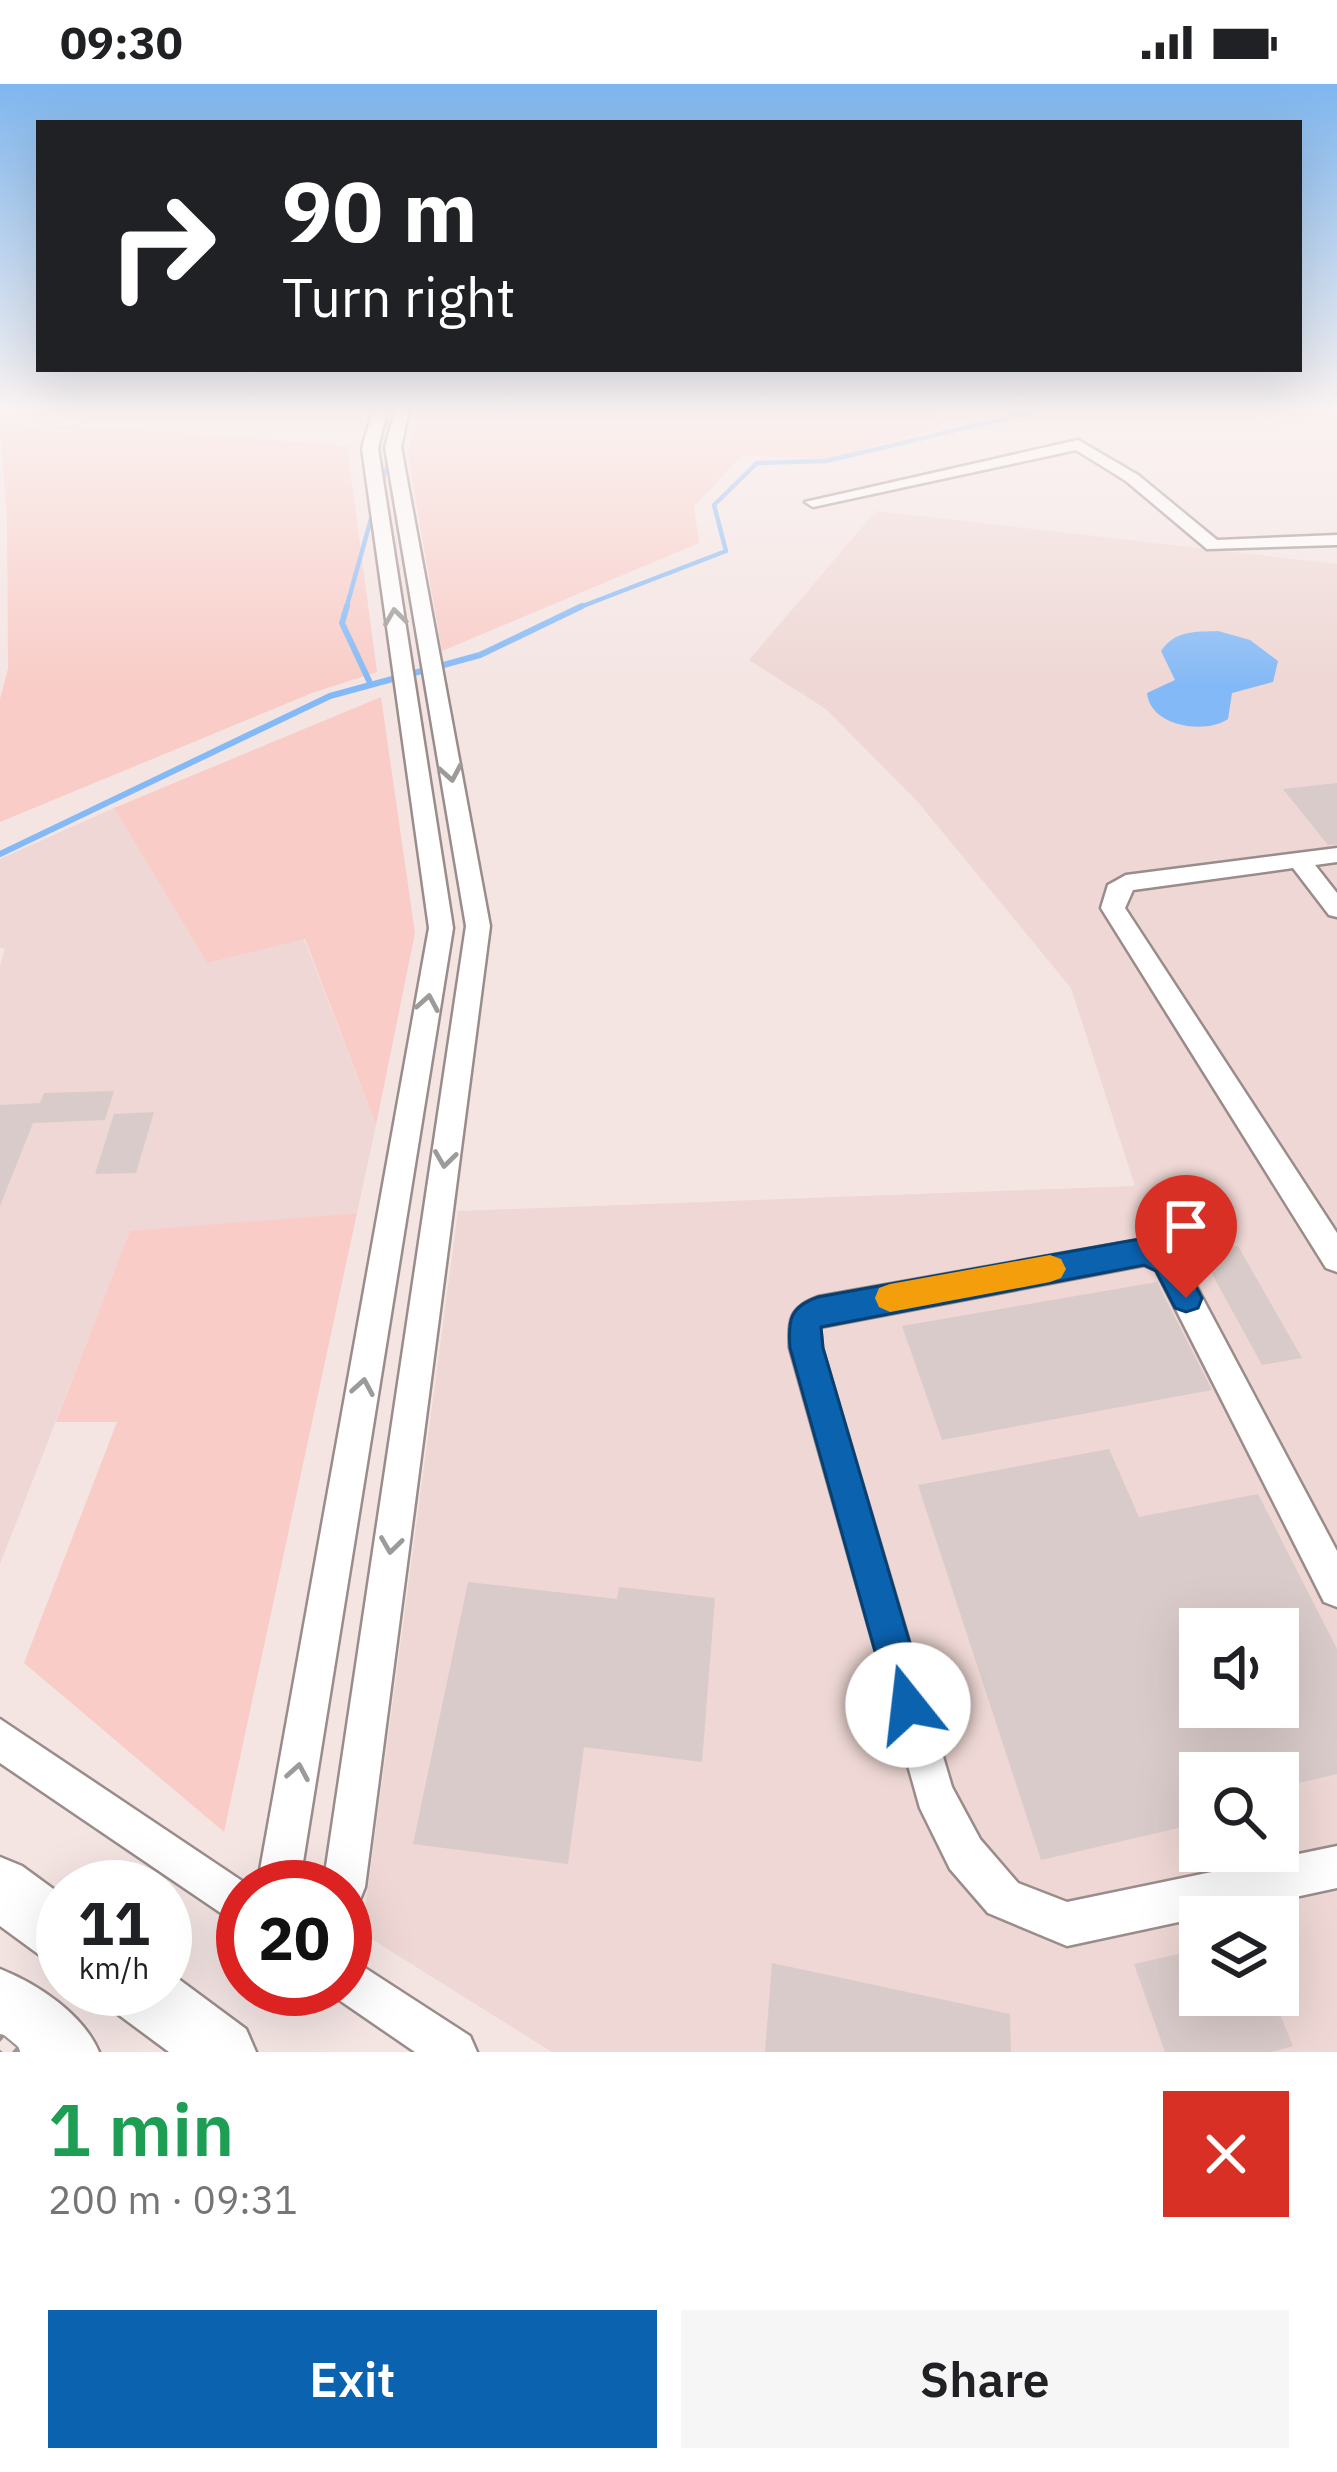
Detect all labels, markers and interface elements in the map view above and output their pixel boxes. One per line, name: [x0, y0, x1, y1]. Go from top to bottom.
text: 09:30: [60, 13, 183, 71]
text: 90 m: [282, 156, 478, 265]
icon: right: [84, 168, 240, 324]
text: Turn right: [282, 262, 516, 332]
one-way arrow: [383, 607, 409, 627]
one-way arrow: [437, 763, 463, 783]
one-way arrow: [415, 993, 440, 1013]
one-way arrow: [433, 1149, 459, 1169]
pin: [1135, 1175, 1237, 1298]
icon: arrive: [1153, 1193, 1219, 1259]
one-way arrow: [350, 1377, 375, 1397]
one-way arrow: [379, 1535, 405, 1555]
map controls: [1179, 1608, 1299, 2016]
button: sound: [1179, 1608, 1299, 1728]
position arrow: [845, 1642, 971, 1768]
button: search: [1179, 1752, 1299, 1872]
one-way arrow: [284, 1762, 309, 1782]
speed limit sign: 20: [216, 1860, 372, 2016]
text: 11: [78, 1883, 150, 1962]
button: layers: [1179, 1896, 1299, 2016]
text: km/h: [79, 1948, 149, 1987]
text: 1 min: [48, 2082, 234, 2176]
button: close: [1163, 2091, 1289, 2217]
text: 200 m · 09:31: [48, 2174, 298, 2225]
button: Exit: [48, 2310, 657, 2448]
button: Share: [681, 2310, 1289, 2448]

